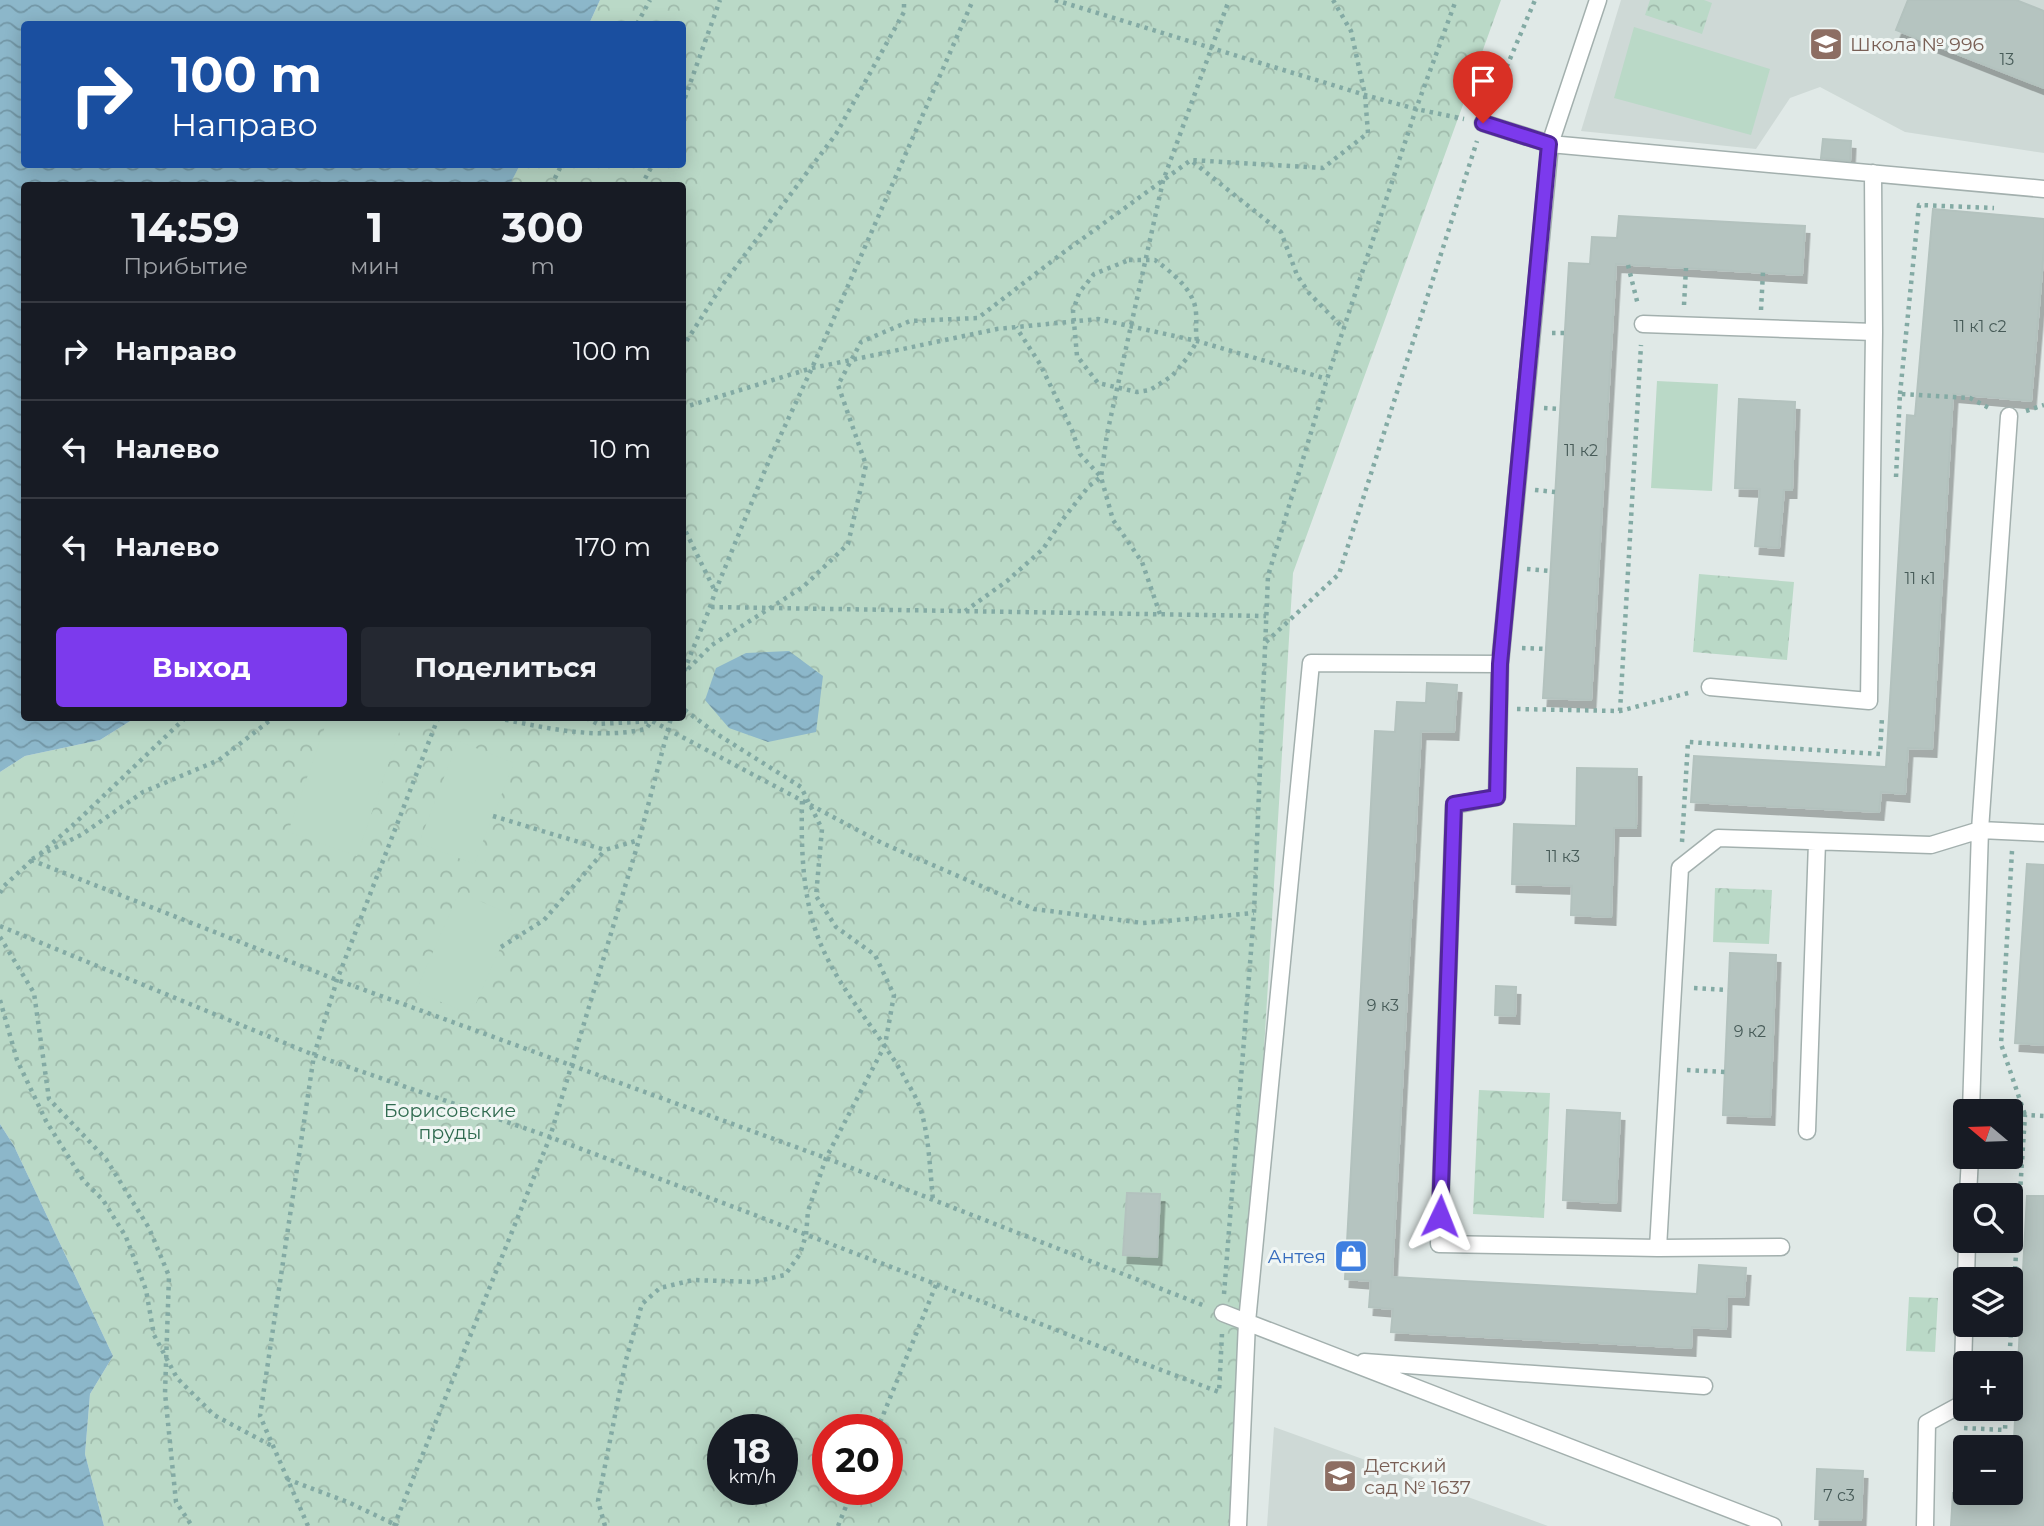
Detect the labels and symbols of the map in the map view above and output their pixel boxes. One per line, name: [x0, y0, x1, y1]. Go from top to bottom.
school or university icon: Школа № 996: [1807, 25, 1845, 63]
place label: Школа № 996: [1850, 33, 1984, 56]
house number: 13: [2000, 50, 2014, 69]
pin: [1453, 51, 1513, 123]
house number: 11 к1 с2: [1953, 317, 2007, 336]
house number: 11 к2: [1564, 441, 1598, 460]
house number: 11 к1: [1905, 569, 1935, 588]
house number: 11 к3: [1546, 847, 1580, 866]
house number: 9 к3: [1367, 996, 1399, 1015]
house number: 9 к2: [1734, 1022, 1766, 1041]
park label: Борисовские пруды: [384, 1099, 516, 1144]
north arrow: [1953, 1099, 2023, 1169]
position arrow: [1403, 1179, 1477, 1253]
shop icon: Антея: [1332, 1237, 1370, 1275]
place label: Антея: [1268, 1245, 1326, 1268]
speed limit sign: 20: [812, 1414, 903, 1505]
place label: Детский сад № 1637: [1364, 1454, 1471, 1499]
school or university icon: Детский сад № 1637: [1321, 1457, 1359, 1495]
house number: 7 с3: [1823, 1486, 1855, 1505]

